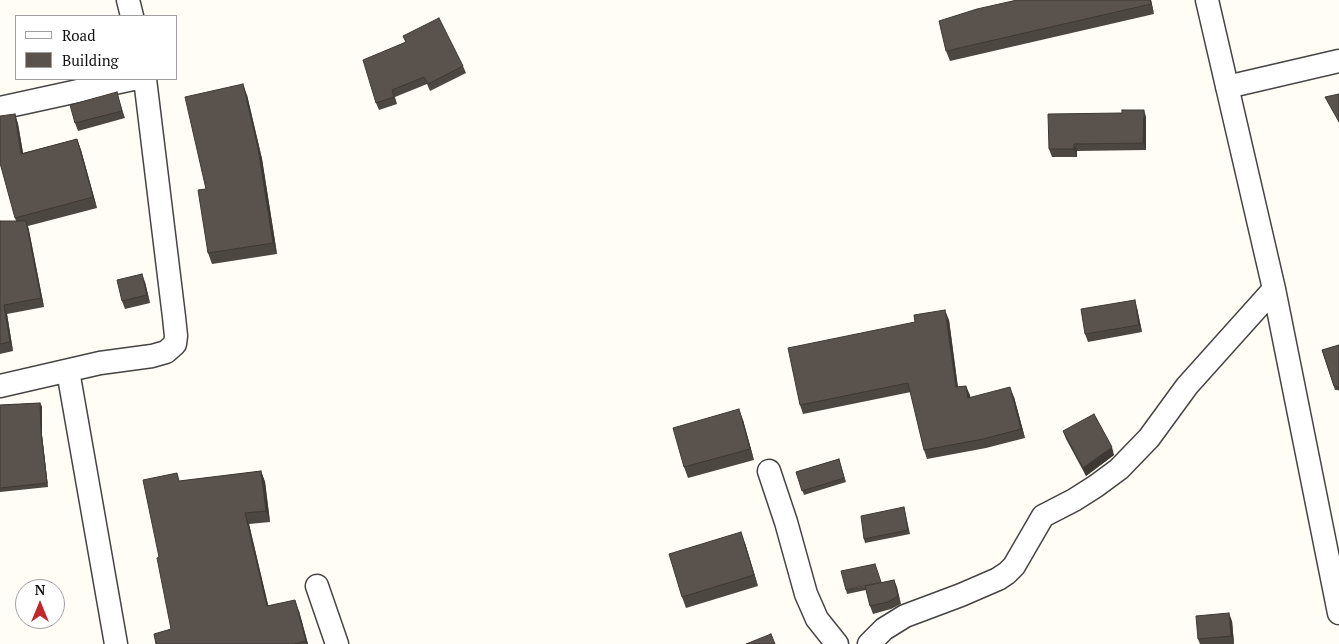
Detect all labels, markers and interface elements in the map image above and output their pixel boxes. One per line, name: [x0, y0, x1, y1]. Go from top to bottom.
legend: [15, 15, 178, 80]
text: Road: [62, 25, 95, 45]
text: Building: [62, 50, 119, 70]
north arrow: [15, 579, 65, 629]
text: N: [35, 580, 45, 599]

